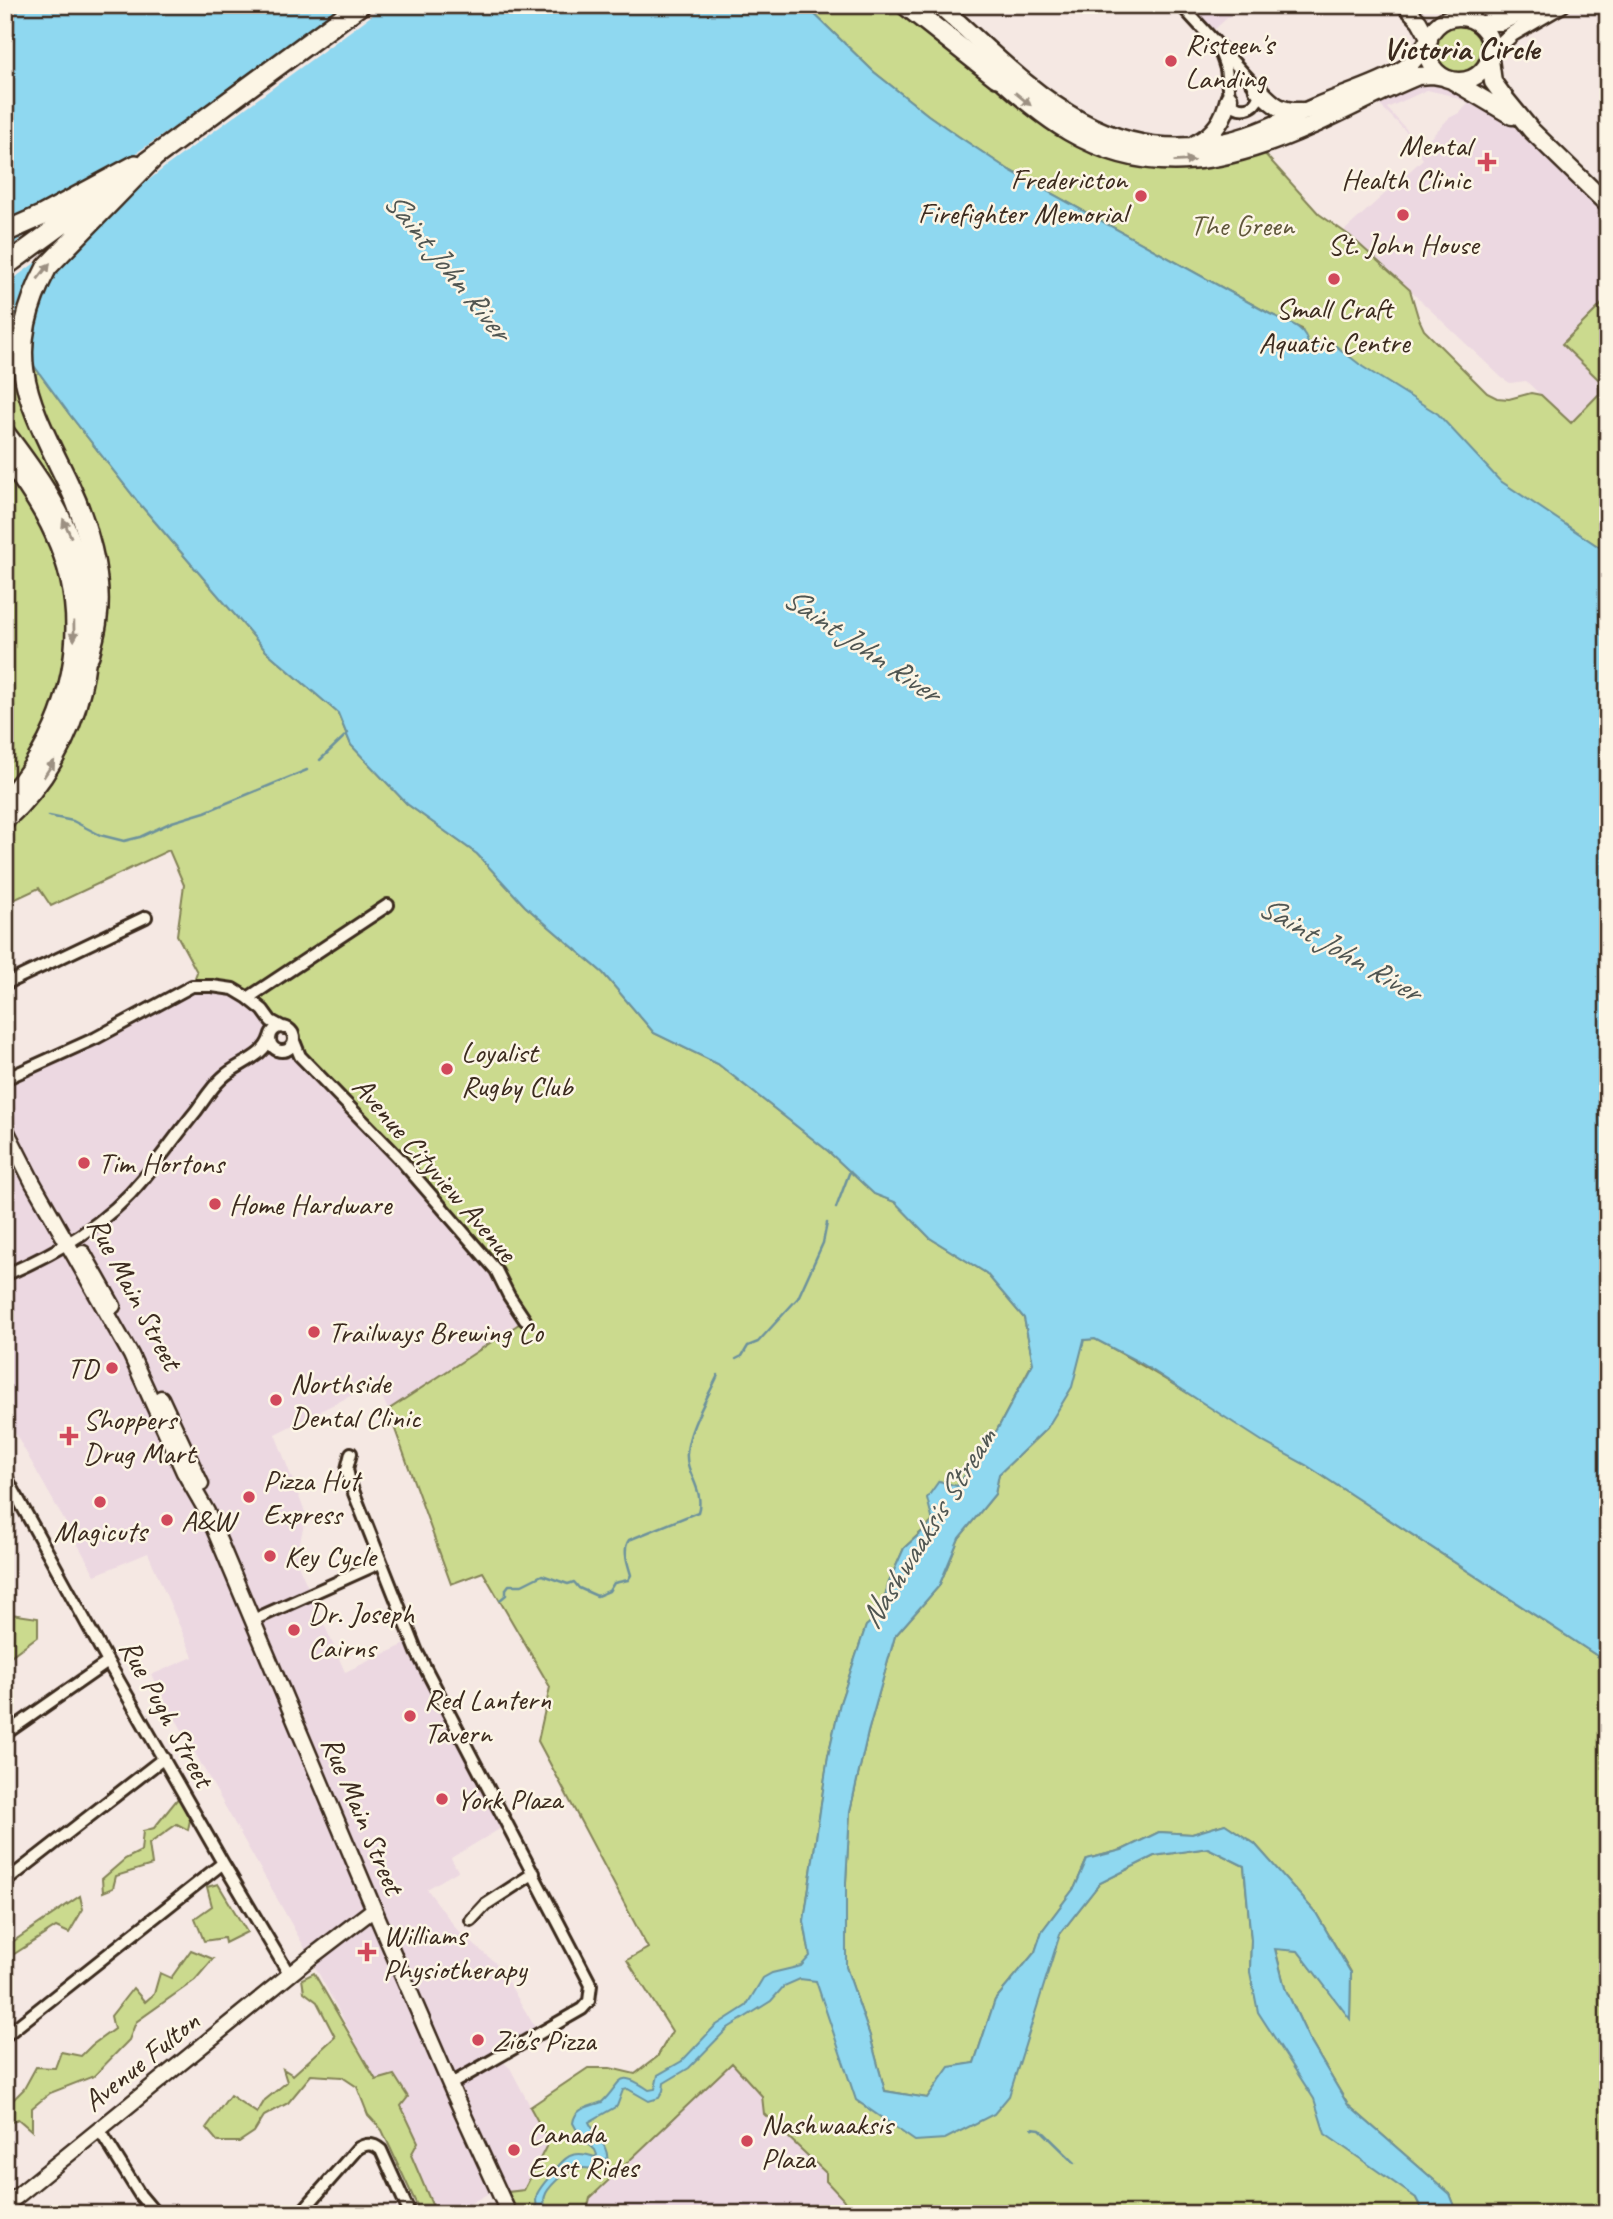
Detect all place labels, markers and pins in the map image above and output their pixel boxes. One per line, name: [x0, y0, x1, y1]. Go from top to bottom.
place label: Risteen's Landing: [1185, 25, 1276, 97]
marker: Risteen's Landing: [1163, 53, 1179, 69]
place label: Mental Health Clinic: [1341, 126, 1476, 198]
marker: Mental Health Clinic: [1477, 152, 1497, 172]
place label: Fredericton Firefighter Memorial: [918, 160, 1132, 232]
marker: Fredericton Firefighter Memorial: [1133, 188, 1149, 204]
marker: St. John House: [1395, 207, 1411, 223]
place label: St. John House: [1327, 225, 1481, 263]
marker: Small Craft Aquatic Centre: [1326, 271, 1342, 287]
place label: Small Craft Aquatic Centre: [1259, 289, 1412, 361]
place label: Loyalist Rugby Club: [461, 1033, 574, 1105]
marker: Loyalist Rugby Club: [439, 1061, 455, 1077]
place label: Tim Hortons: [98, 1144, 227, 1182]
marker: Tim Hortons: [76, 1155, 92, 1171]
place label: Home Hardware: [229, 1185, 394, 1223]
marker: Home Hardware: [207, 1196, 223, 1212]
place label: Trailways Brewing Co: [328, 1313, 544, 1351]
marker: Trailways Brewing Co: [306, 1324, 322, 1340]
place label: TD: [67, 1349, 101, 1387]
marker: TD: [104, 1360, 120, 1376]
place label: Northside Dental Clinic: [290, 1364, 421, 1436]
marker: Northside Dental Clinic: [268, 1392, 284, 1408]
place label: Shoppers Drug Mart: [83, 1400, 198, 1472]
marker: Shoppers Drug Mart: [61, 1428, 77, 1444]
place label: Pizza Hut Express: [263, 1461, 363, 1533]
marker: Pizza Hut Express: [241, 1489, 257, 1505]
marker: Magicuts: [92, 1494, 108, 1510]
place label: A&W: [181, 1501, 240, 1539]
place label: Magicuts: [54, 1512, 149, 1550]
marker: A&W: [159, 1512, 175, 1528]
place label: Key Cycle: [284, 1537, 378, 1575]
marker: Key Cycle: [262, 1548, 278, 1564]
place label: Dr. Joseph Cairns: [308, 1594, 414, 1666]
marker: Dr. Joseph Cairns: [286, 1622, 302, 1638]
place label: Red Lantern Tavern: [424, 1680, 551, 1752]
marker: Red Lantern Tavern: [402, 1708, 418, 1724]
place label: York Plaza: [456, 1780, 565, 1818]
marker: York Plaza: [434, 1791, 450, 1807]
place label: Williams Physiotherapy: [383, 1916, 528, 1988]
marker: Williams Physiotherapy: [357, 1942, 377, 1962]
place label: Zio's Pizza: [492, 2021, 598, 2059]
marker: Zio's Pizza: [470, 2032, 486, 2048]
place label: Nashwaaksis Plaza: [761, 2105, 896, 2177]
place label: Canada East Rides: [528, 2114, 641, 2186]
marker: Nashwaaksis Plaza: [739, 2133, 755, 2149]
marker: Canada East Rides: [506, 2142, 522, 2158]

